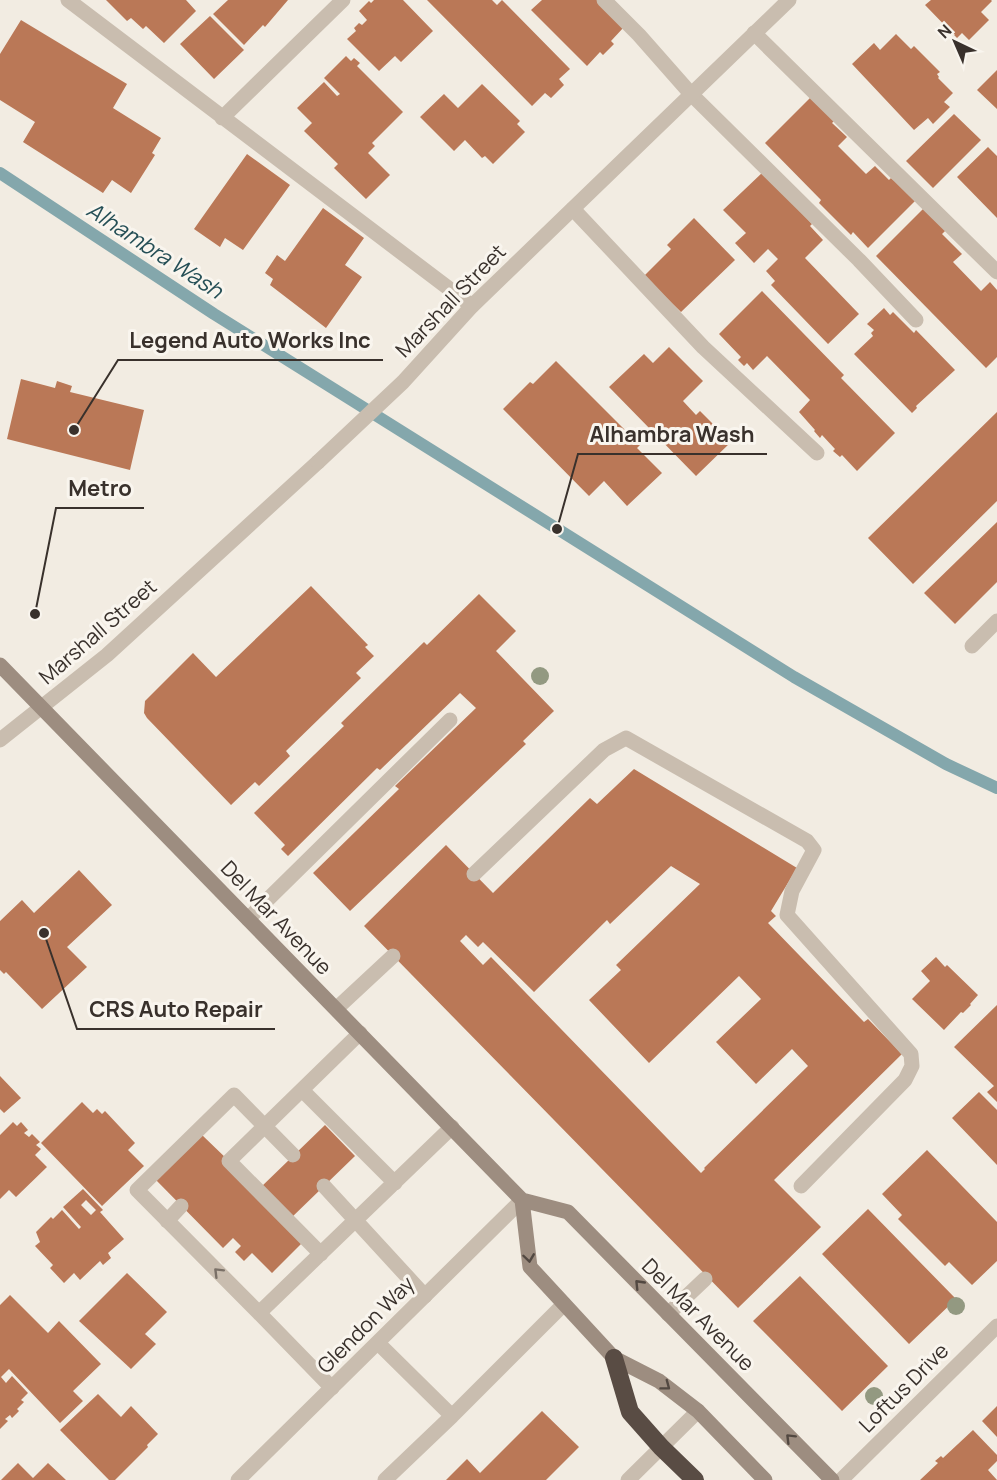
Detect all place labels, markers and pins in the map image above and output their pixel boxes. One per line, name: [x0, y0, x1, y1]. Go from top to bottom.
callout: Legend Auto Works Inc: [118, 320, 383, 360]
callout: Alhambra Wash: [578, 414, 767, 454]
callout: Metro: [56, 468, 144, 508]
callout: CRS Auto Repair: [77, 989, 275, 1029]

